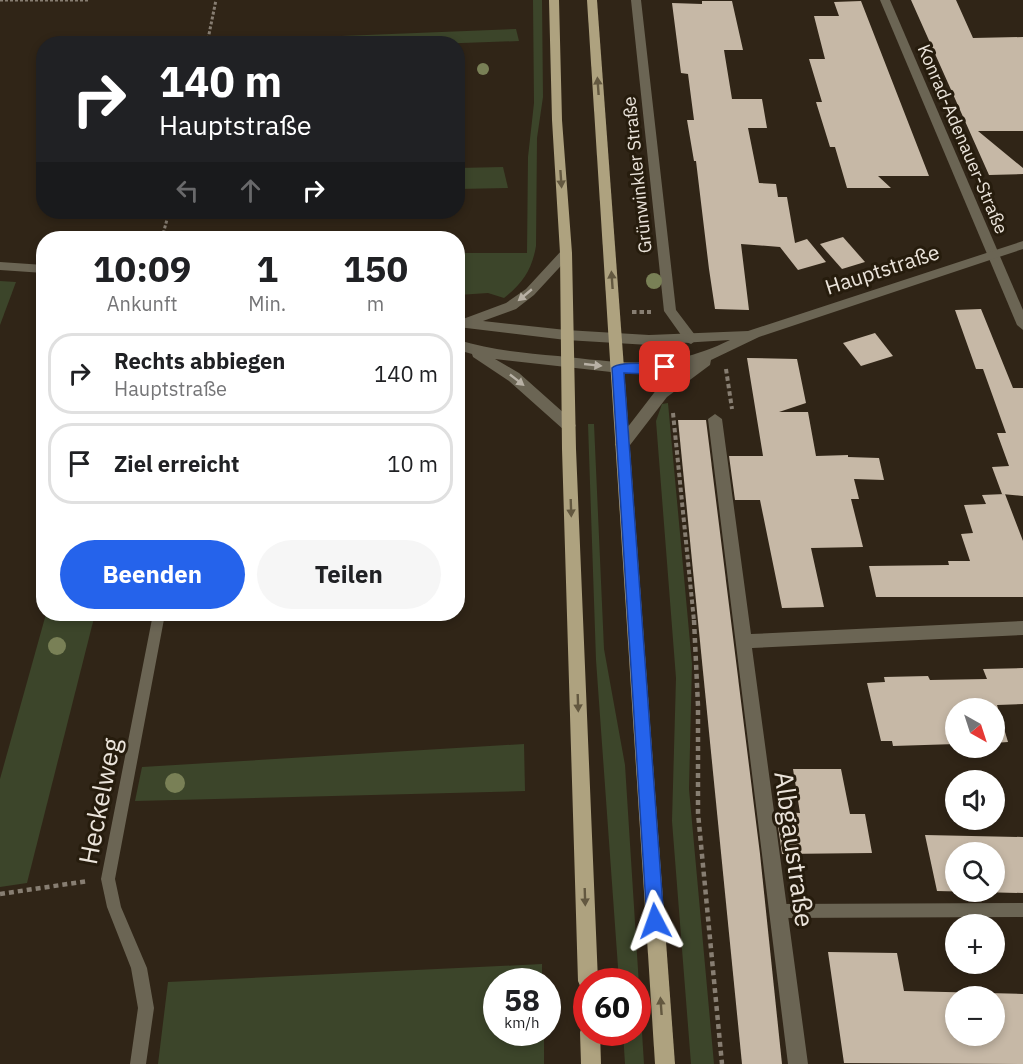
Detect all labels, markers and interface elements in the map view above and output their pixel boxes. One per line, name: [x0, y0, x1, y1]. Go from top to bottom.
street label: Konrad-Adenauer-Straße: [913, 41, 1013, 237]
text: 140 m: [159, 54, 282, 109]
icon: right: [60, 60, 138, 138]
one-way arrow: [593, 76, 603, 95]
street label: Grünwinkler Straße: [617, 95, 657, 255]
text: Hauptstraße: [159, 107, 312, 142]
one-way arrow: [556, 169, 566, 188]
icon: left: [171, 174, 204, 207]
icon: ahead: [234, 174, 267, 207]
icon: right: [297, 174, 330, 207]
street label: Hauptstraße: [821, 237, 943, 301]
text: 10:09: [93, 245, 191, 292]
text: 1: [256, 245, 278, 292]
text: 150: [343, 245, 408, 292]
one-way arrow: [607, 271, 617, 290]
one-way arrow: [517, 288, 533, 301]
text: Ankunft: [107, 290, 177, 317]
text: Min.: [248, 290, 286, 317]
text: m: [367, 290, 384, 317]
pin: [639, 341, 690, 392]
text: Rechts abbiegen: [114, 346, 285, 375]
icon: arrive: [648, 350, 681, 383]
icon: right: [63, 357, 96, 390]
text: 140 m: [374, 359, 438, 388]
one-way arrow: [584, 360, 603, 370]
one-way arrow: [509, 373, 524, 385]
text: Hauptstraße: [114, 375, 227, 402]
icon: arrive: [63, 447, 96, 480]
text: Ziel erreicht: [114, 449, 239, 478]
text: 10 m: [387, 449, 438, 478]
one-way arrow: [567, 498, 576, 517]
button: Beenden: [60, 540, 245, 609]
button: Teilen: [257, 540, 441, 609]
one-way arrow: [573, 693, 583, 712]
north arrow: [945, 698, 1005, 758]
map controls: [945, 698, 1005, 1046]
street label: Heckelweg: [70, 735, 128, 867]
street label: Albgaustraße: [767, 769, 823, 929]
button: sound: [945, 770, 1005, 830]
button: search: [945, 842, 1005, 902]
one-way arrow: [580, 888, 590, 907]
position arrow: [623, 889, 687, 953]
button: +: [945, 914, 1005, 974]
speed limit sign: 60: [573, 968, 651, 1046]
text: 58: [504, 980, 540, 1019]
button: −: [945, 986, 1005, 1046]
one-way arrow: [656, 996, 666, 1015]
text: km/h: [504, 1013, 540, 1032]

